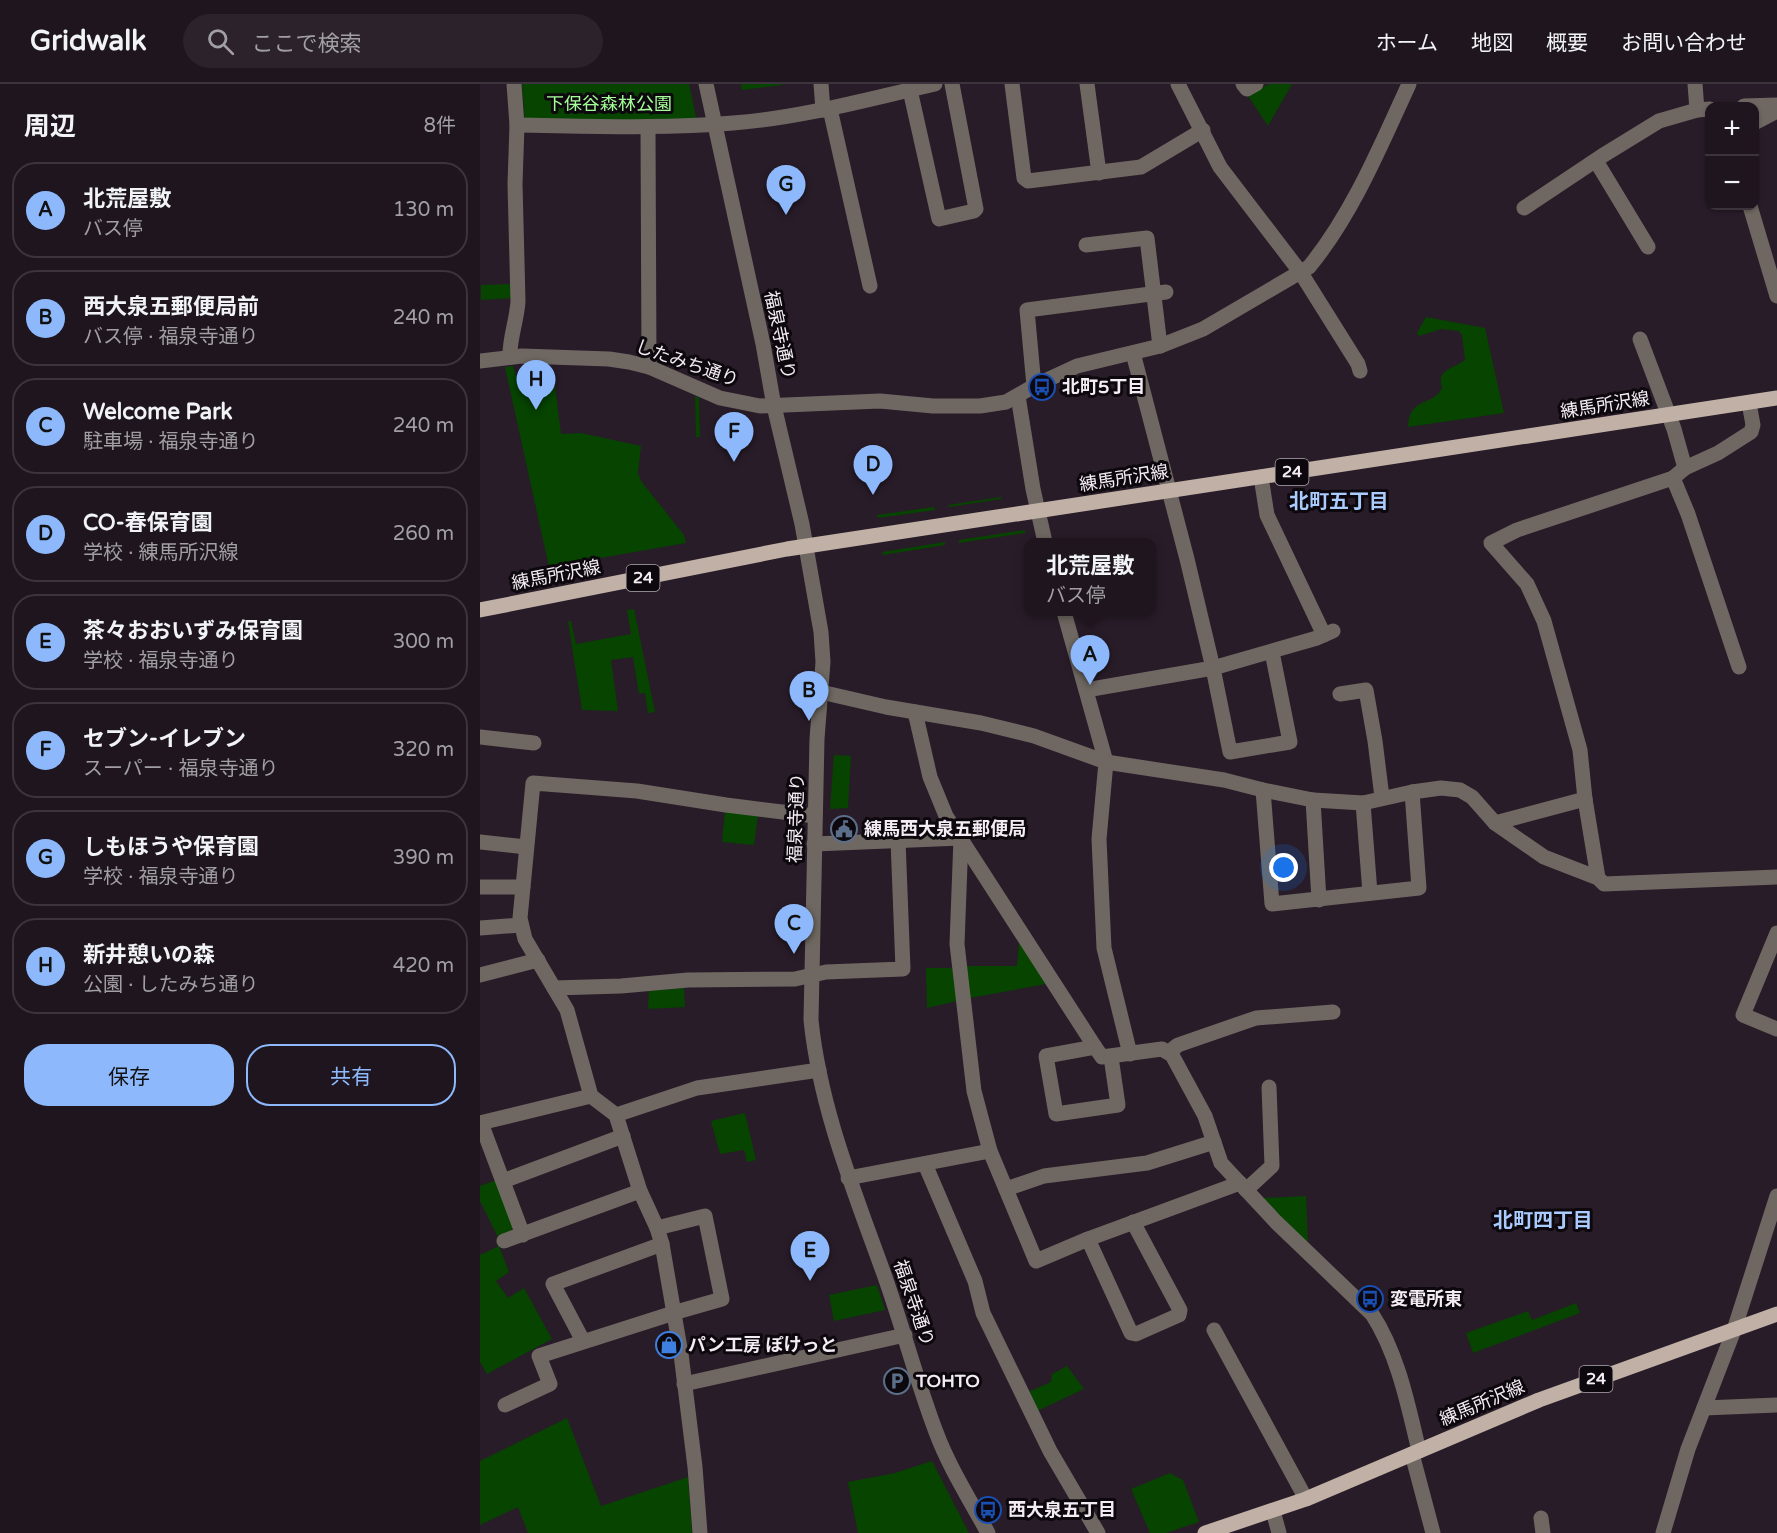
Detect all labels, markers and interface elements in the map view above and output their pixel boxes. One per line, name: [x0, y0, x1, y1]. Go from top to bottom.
search box: [183, 14, 603, 68]
text: Gridwalk: [30, 24, 147, 58]
icon: search: [204, 25, 237, 58]
text: ここで検索: [252, 31, 362, 57]
text: ホーム: [1376, 31, 1438, 56]
text: 地図: [1471, 31, 1513, 56]
text: 概要: [1546, 31, 1588, 56]
text: お問い合わせ: [1621, 31, 1747, 56]
park label: 下保谷森林公園: [546, 93, 672, 115]
map controls: [1705, 102, 1759, 210]
button: +: [1705, 102, 1759, 156]
text: 周辺: [24, 111, 76, 142]
text: 8件: [423, 114, 456, 138]
button: −: [1705, 156, 1759, 210]
pin: G: [766, 166, 806, 215]
text: 北荒屋敷: [83, 186, 171, 212]
text: A: [38, 198, 53, 222]
text: 130 m: [393, 198, 454, 222]
text: バス停: [83, 217, 143, 241]
street label: 福泉寺通り: [760, 289, 800, 381]
text: 西大泉五郵便局前: [83, 294, 259, 320]
text: B: [39, 306, 52, 330]
text: 240 m: [393, 306, 454, 330]
text: バス停 · 福泉寺通り: [83, 325, 259, 349]
street label: したみち通り: [632, 335, 742, 391]
pin: H: [516, 360, 556, 410]
bus stop icon: 北町5丁目: [1027, 372, 1057, 402]
place label: 北町5丁目: [1062, 376, 1145, 398]
street label: 練馬所沢線: [1559, 387, 1651, 423]
text: Welcome Park: [83, 399, 233, 425]
pin: F: [714, 412, 754, 462]
text: C: [39, 414, 52, 438]
text: 240 m: [393, 414, 454, 438]
text: 駐車場 · 福泉寺通り: [83, 430, 259, 454]
pin: D: [854, 446, 892, 495]
road number: 24: [1276, 459, 1308, 485]
street label: 練馬所沢線: [1078, 460, 1170, 496]
district label: 北町五丁目: [1289, 490, 1389, 514]
text: CO-春保育園: [83, 510, 213, 536]
text: D: [38, 522, 53, 546]
text: 260 m: [393, 522, 454, 546]
popup: [1024, 538, 1156, 616]
text: 学校 · 練馬所沢線: [83, 541, 239, 565]
text: 北荒屋敷: [1046, 553, 1134, 579]
street label: 練馬所沢線: [510, 556, 602, 594]
road number: 24: [626, 565, 660, 591]
text: バス停: [1046, 584, 1106, 608]
text: 茶々おおいずみ保育園: [83, 618, 303, 644]
text: E: [39, 630, 52, 654]
text: 300 m: [393, 630, 454, 654]
pin: A: [1070, 636, 1110, 685]
text: 学校 · 福泉寺通り: [83, 649, 239, 673]
pin: B: [790, 672, 828, 721]
text: セブン-イレブン: [83, 726, 246, 752]
text: F: [39, 738, 52, 762]
text: 320 m: [393, 738, 454, 762]
text: スーパー · 福泉寺通り: [83, 757, 278, 781]
street label: 福泉寺通り: [783, 773, 809, 863]
public building icon: 練馬西大泉五郵便局: [829, 814, 859, 844]
place label: 練馬西大泉五郵便局: [864, 818, 1026, 840]
text: しもほうや保育園: [83, 834, 259, 860]
text: G: [38, 846, 53, 870]
text: 390 m: [393, 846, 454, 870]
your location: [1269, 853, 1298, 882]
text: 学校 · 福泉寺通り: [83, 865, 239, 889]
pin: C: [774, 904, 814, 954]
text: 新井憩いの森: [83, 942, 215, 968]
text: H: [38, 954, 53, 978]
text: 420 m: [393, 954, 454, 978]
text: 公園 · したみち通り: [83, 973, 259, 997]
button: 保存: [24, 1044, 234, 1106]
button: 共有: [246, 1044, 456, 1106]
district label: 北町四丁目: [1493, 1209, 1593, 1233]
pin: E: [790, 1232, 830, 1281]
street label: 福泉寺通り: [889, 1257, 939, 1349]
bus stop icon: 変電所東: [1355, 1284, 1385, 1314]
place label: 変電所東: [1390, 1288, 1462, 1310]
shop icon: パン工房 ぽけっと: [654, 1330, 684, 1360]
place label: パン工房 ぽけっと: [688, 1334, 838, 1356]
parking icon: TOHTO: [882, 1366, 912, 1396]
road number: 24: [1580, 1366, 1612, 1392]
place label: TOHTO: [915, 1370, 980, 1392]
street label: 練馬所沢線: [1436, 1375, 1528, 1431]
bus stop icon: 西大泉五丁目: [973, 1495, 1003, 1525]
place label: 西大泉五丁目: [1008, 1499, 1116, 1521]

